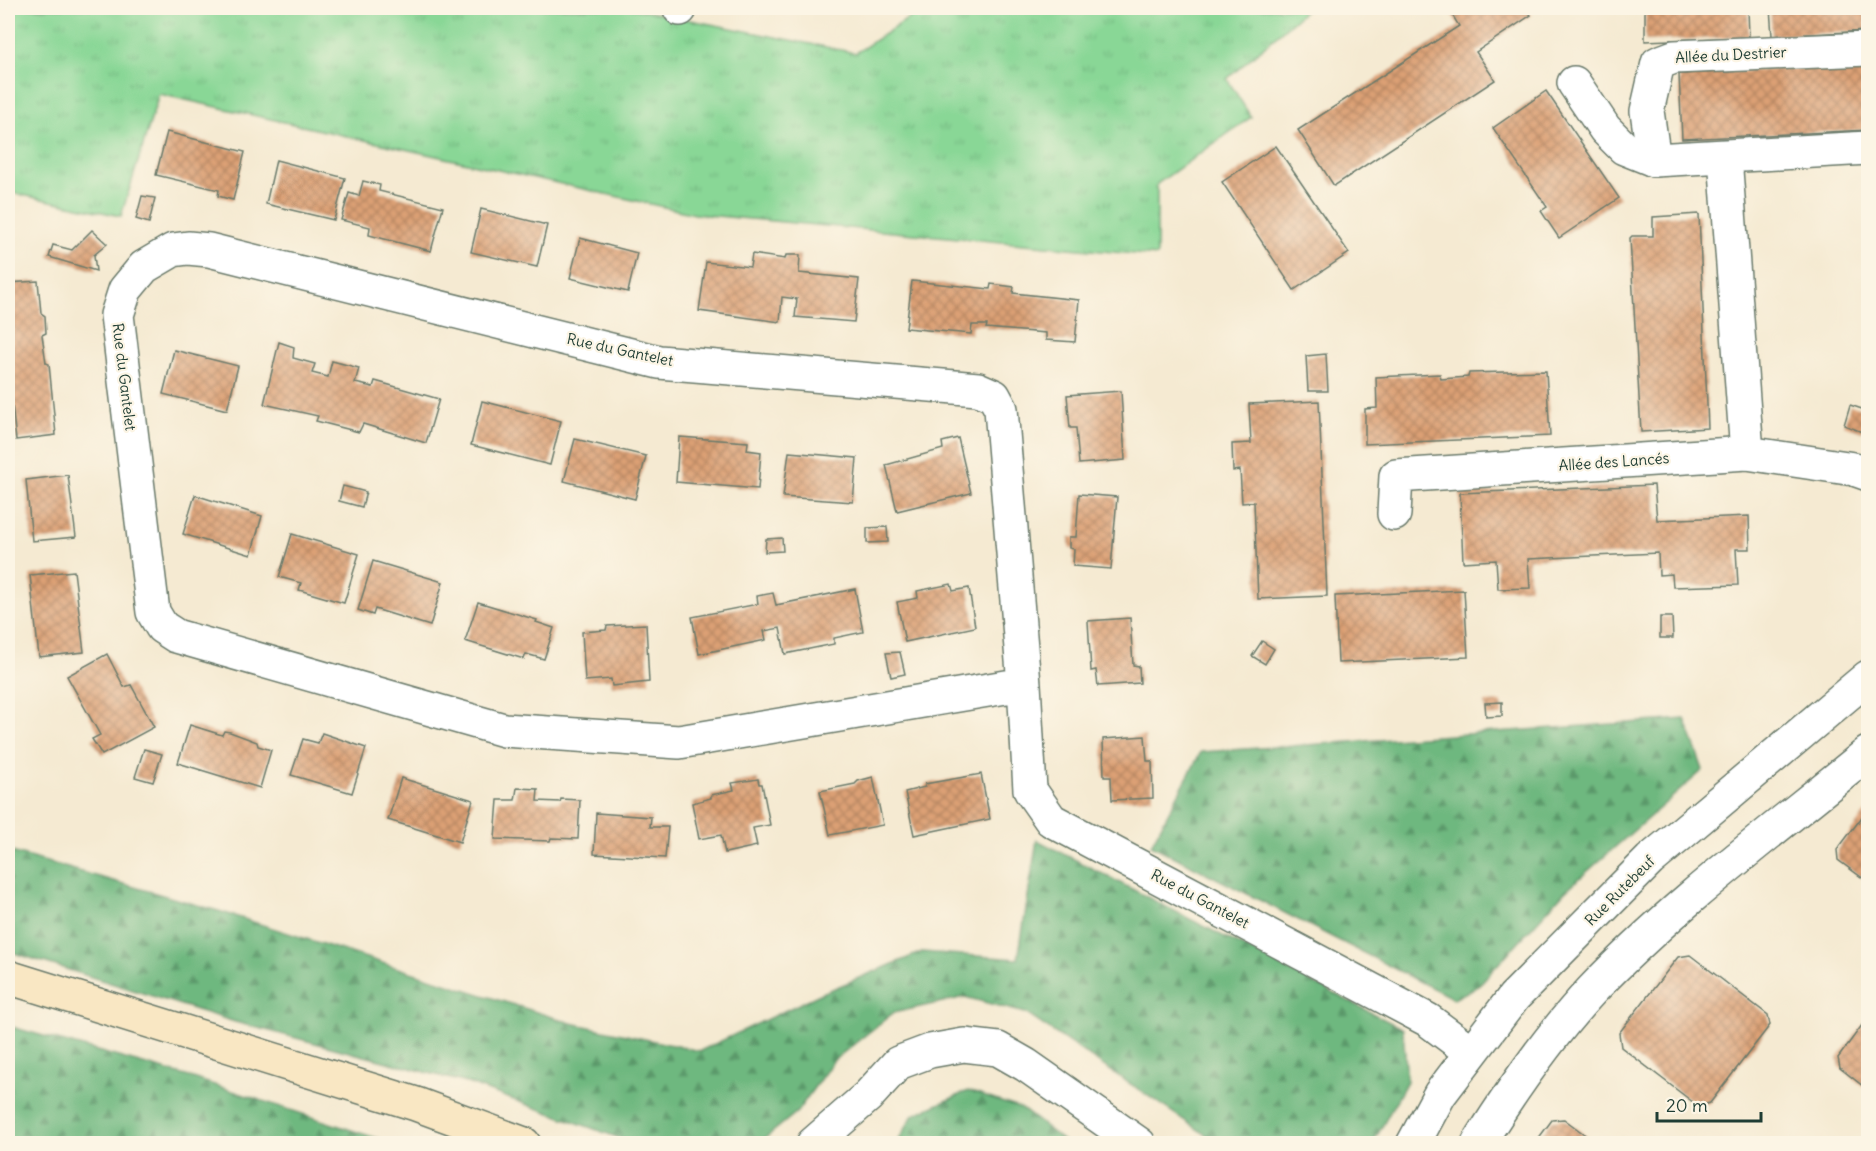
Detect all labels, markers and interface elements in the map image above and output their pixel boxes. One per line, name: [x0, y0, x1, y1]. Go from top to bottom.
street label: Allée du Destrier: [1675, 42, 1787, 67]
street label: Rue du Gantelet: [108, 322, 141, 432]
street label: Rue du Gantelet: [565, 329, 675, 370]
street label: Allée des Lancés: [1558, 448, 1670, 475]
street label: Rue Rutebeuf: [1581, 851, 1659, 930]
street label: Rue du Gantelet: [1148, 865, 1253, 932]
scale bar: [1657, 1085, 1760, 1123]
text: 20 m: [1666, 1094, 1708, 1117]

